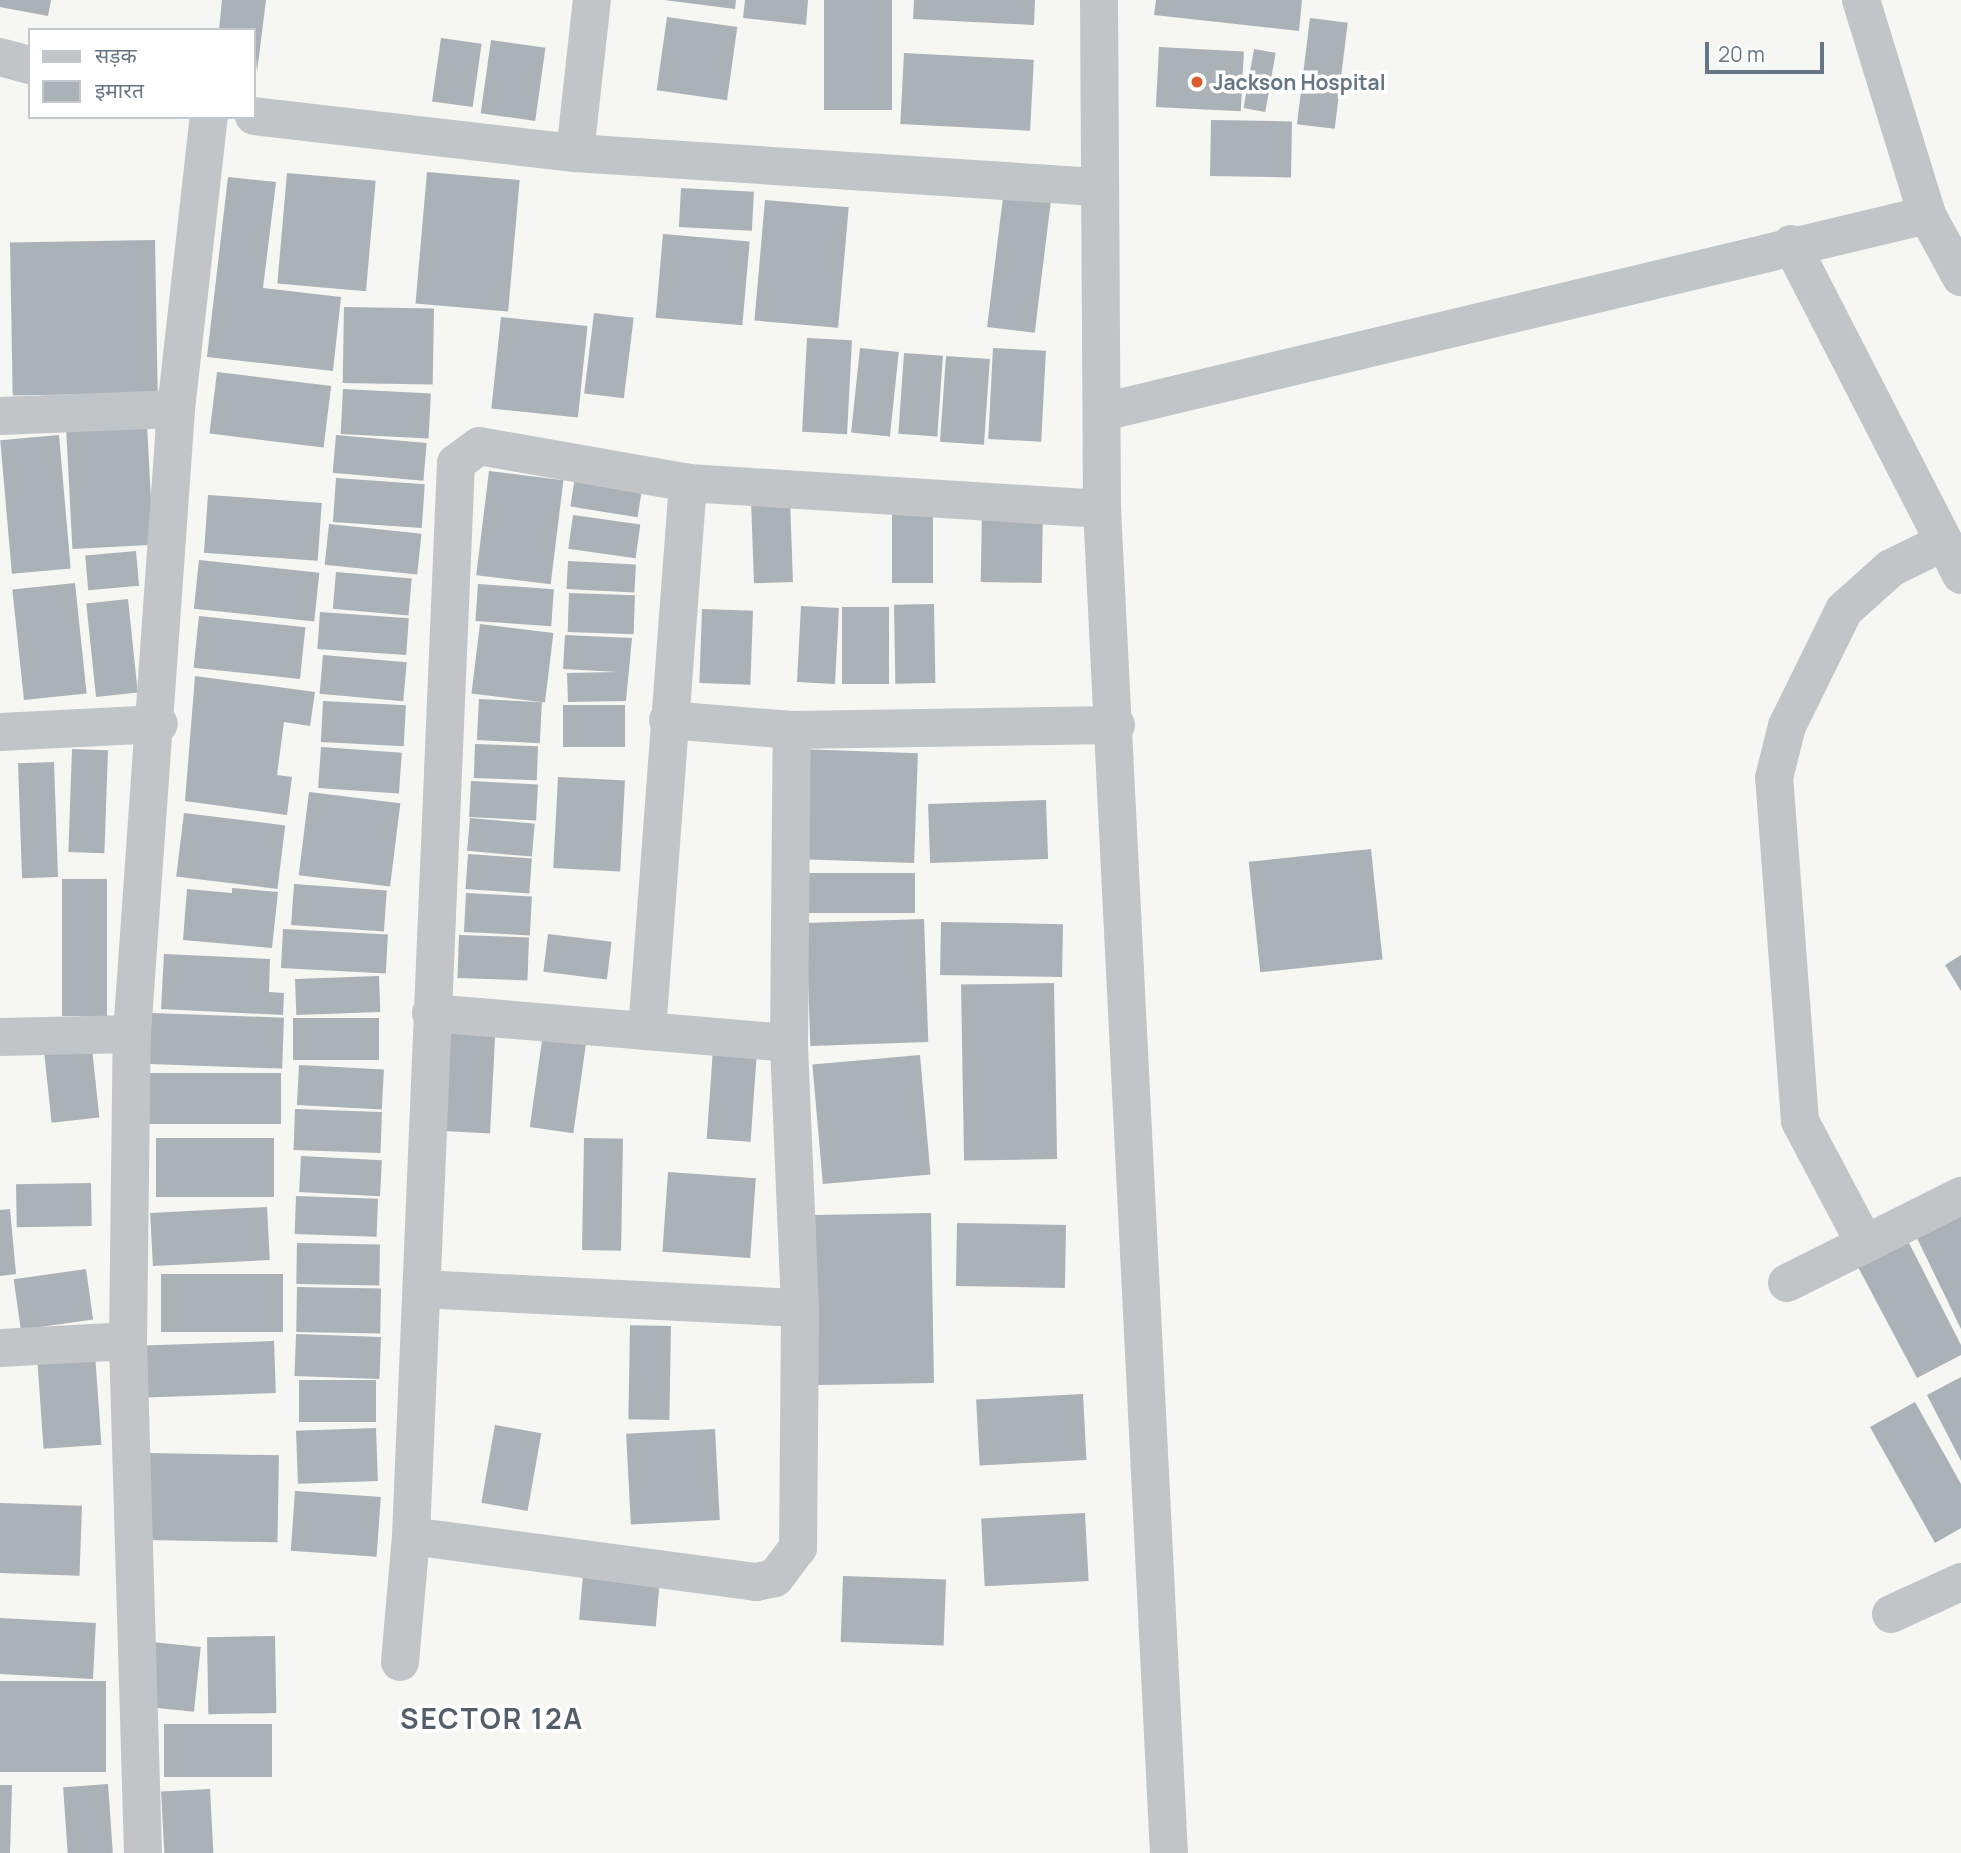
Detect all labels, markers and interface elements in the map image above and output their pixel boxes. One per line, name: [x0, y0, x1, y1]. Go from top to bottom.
legend: [28, 28, 256, 119]
scale bar: [1709, 28, 1828, 72]
text: 20 m: [1718, 40, 1765, 68]
text: सड़क: [95, 41, 137, 69]
place label: Jackson Hospital: [1213, 69, 1386, 95]
marker: Jackson Hospital: [1187, 72, 1207, 92]
text: इमारत: [95, 76, 144, 104]
district label: SECTOR 12A: [401, 1701, 583, 1735]

